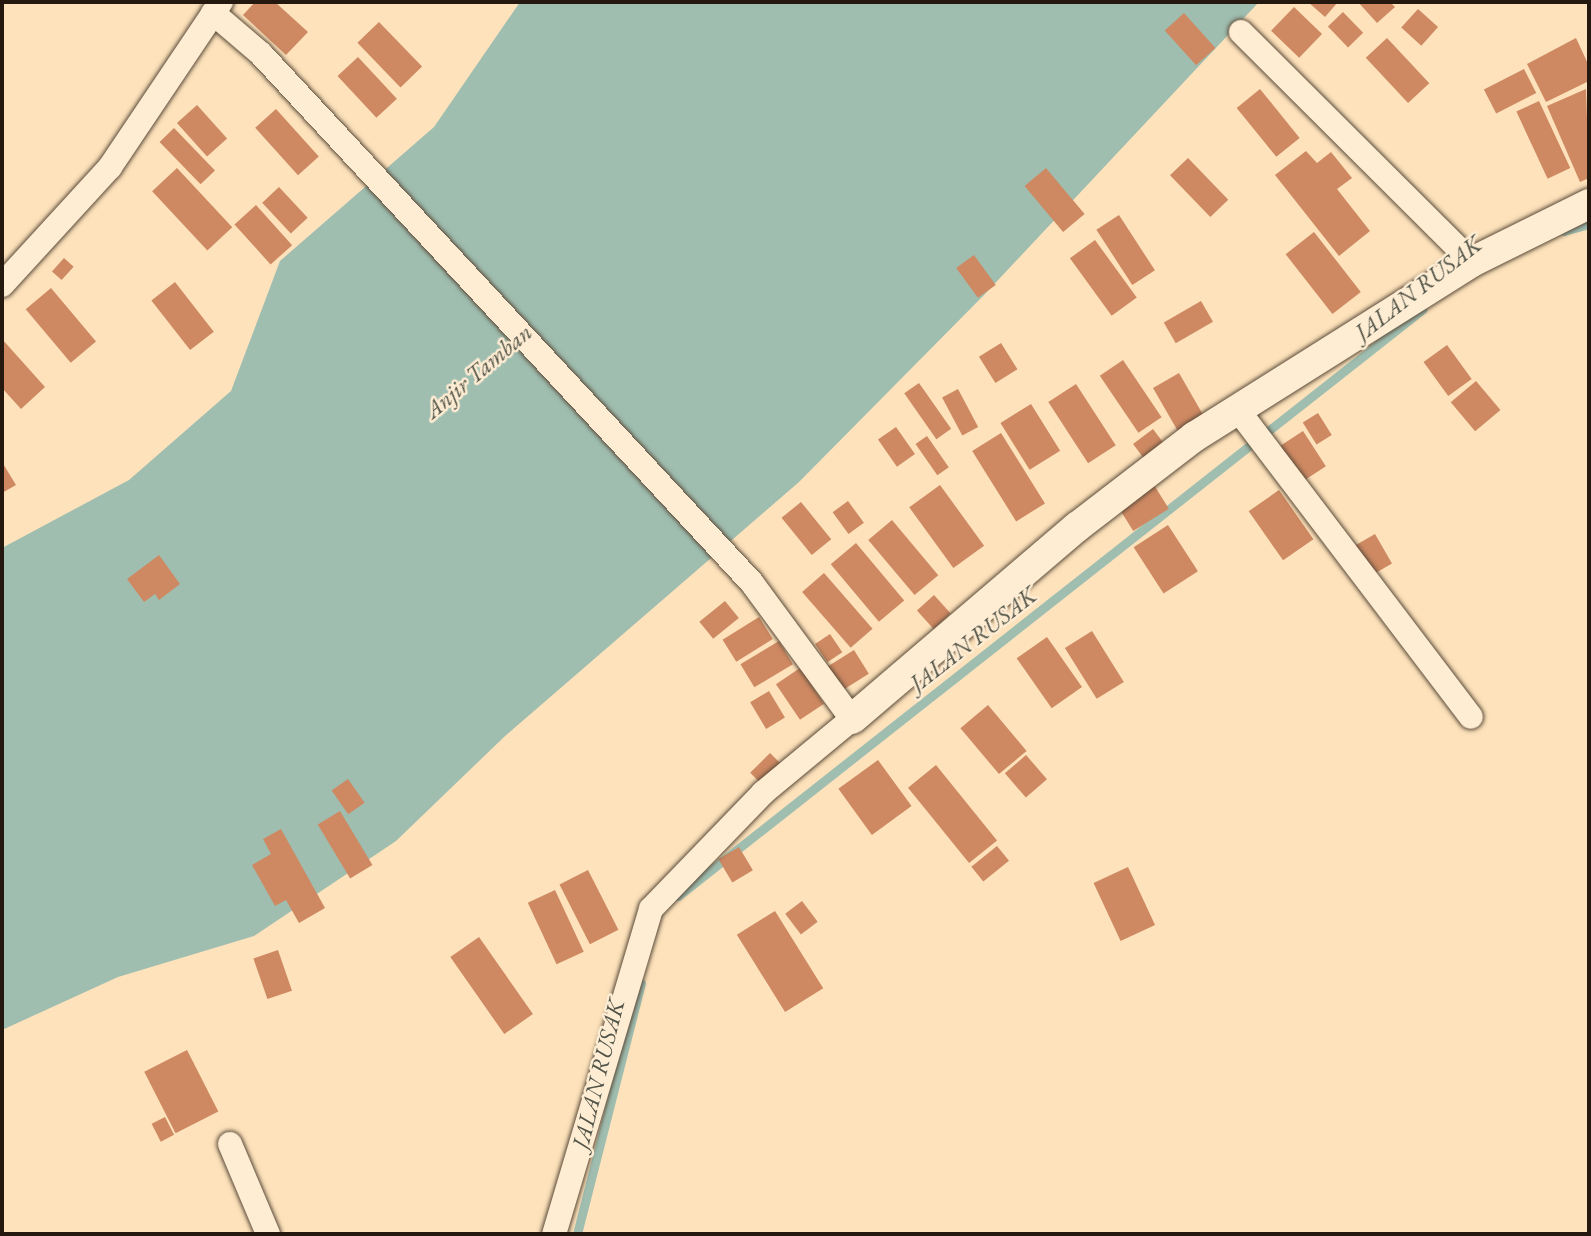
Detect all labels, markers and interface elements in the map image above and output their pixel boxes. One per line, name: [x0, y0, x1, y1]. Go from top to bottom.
water label: JALAN RUSAK: [1349, 230, 1487, 346]
water label: Anjir Tamban: [418, 318, 538, 424]
water label: JALAN RUSAK: [904, 581, 1042, 697]
water label: JALAN RUSAK: [566, 996, 630, 1152]

